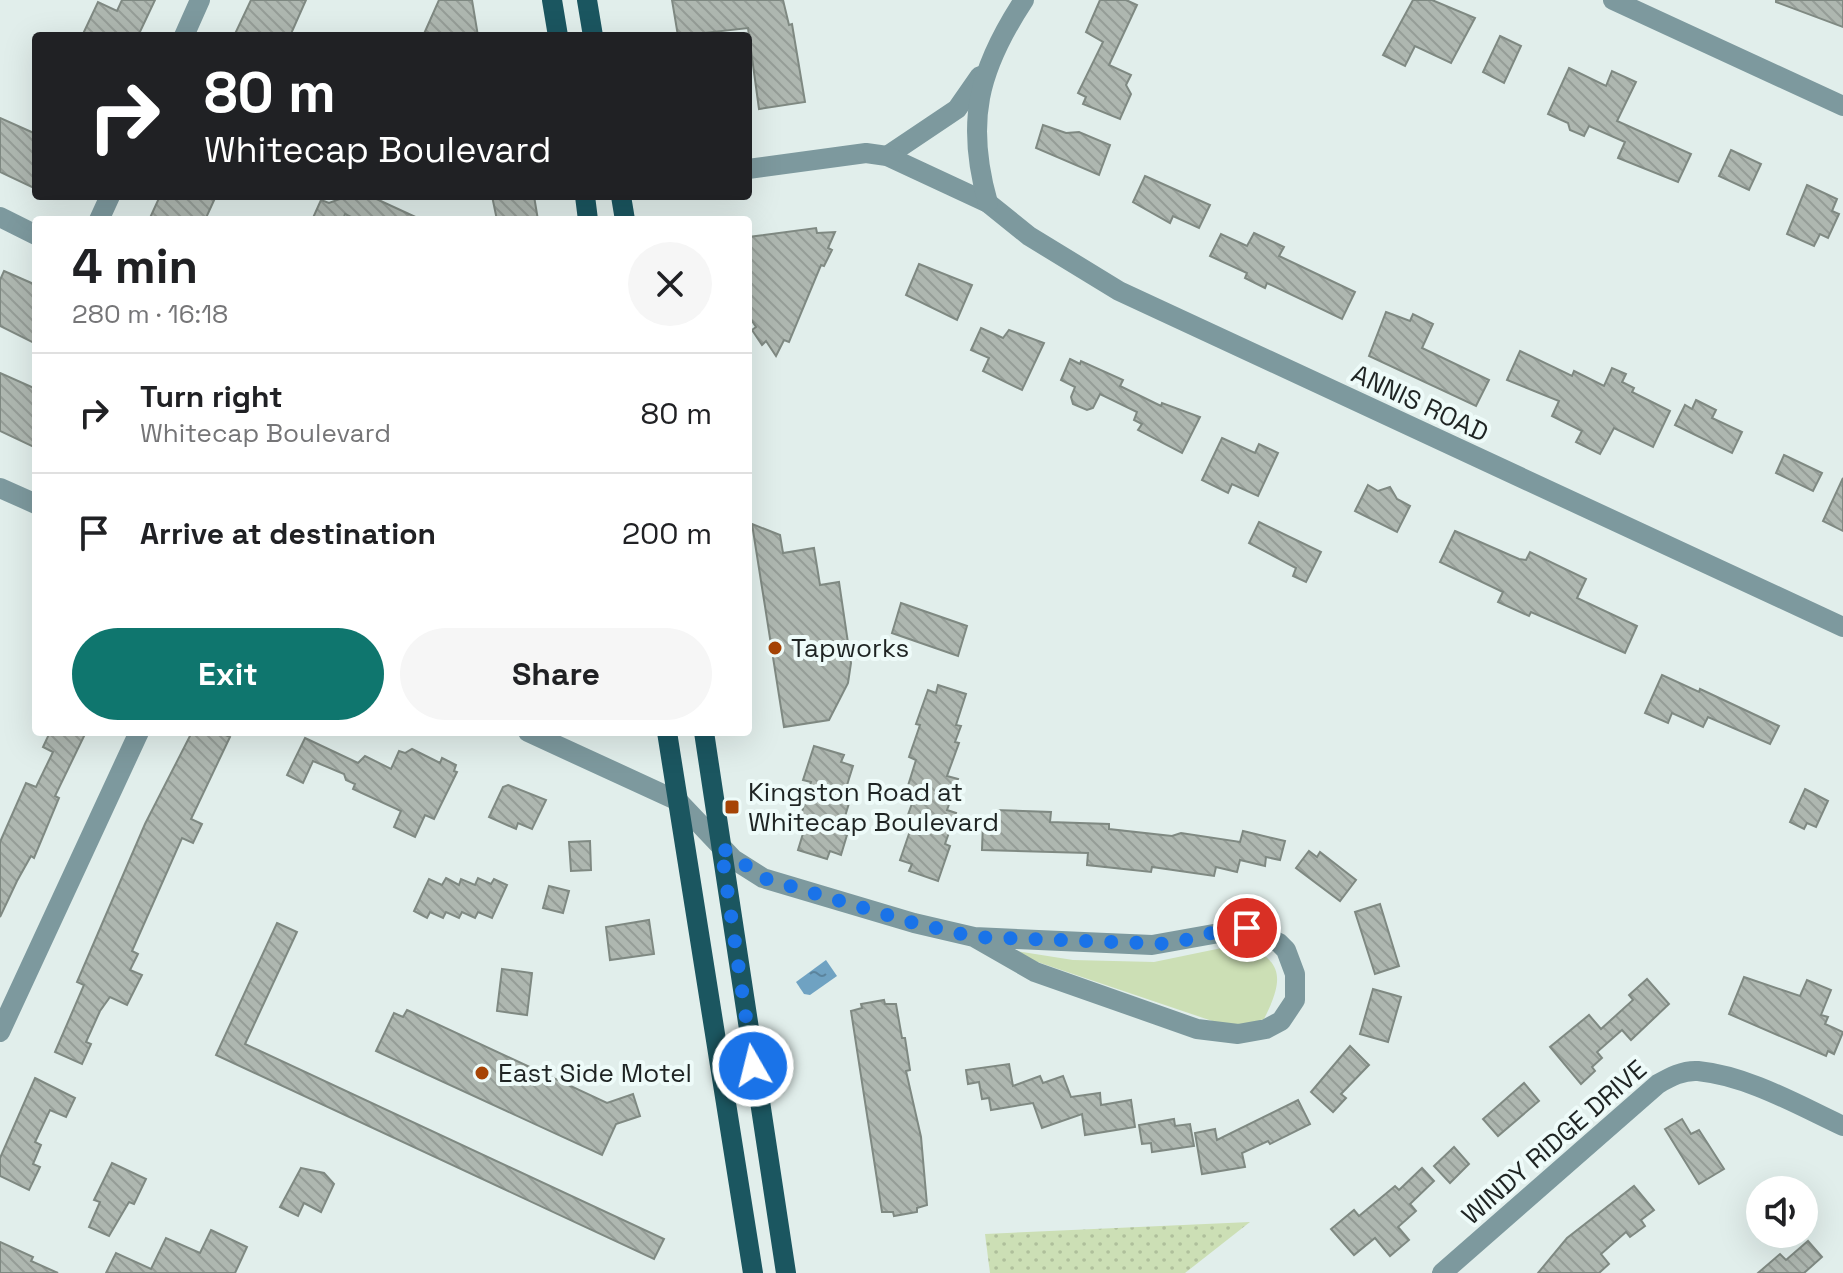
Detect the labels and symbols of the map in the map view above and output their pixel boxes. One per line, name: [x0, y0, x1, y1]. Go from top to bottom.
street label: ANNIS ROAD: [1346, 357, 1494, 449]
place label: Tapworks: [791, 631, 909, 665]
marker: Tapworks: [766, 639, 784, 657]
place label: Kingston Road at Whitecap Boulevard: [748, 775, 999, 839]
marker: Kingston Road at Whitecap Boulevard: [723, 798, 741, 816]
pin: [1213, 894, 1281, 962]
position arrow: [711, 1024, 795, 1108]
street label: WINDY RIDGE DRIVE: [1454, 1052, 1654, 1232]
place label: East Side Motel: [498, 1056, 692, 1090]
marker: East Side Motel: [473, 1064, 491, 1082]

